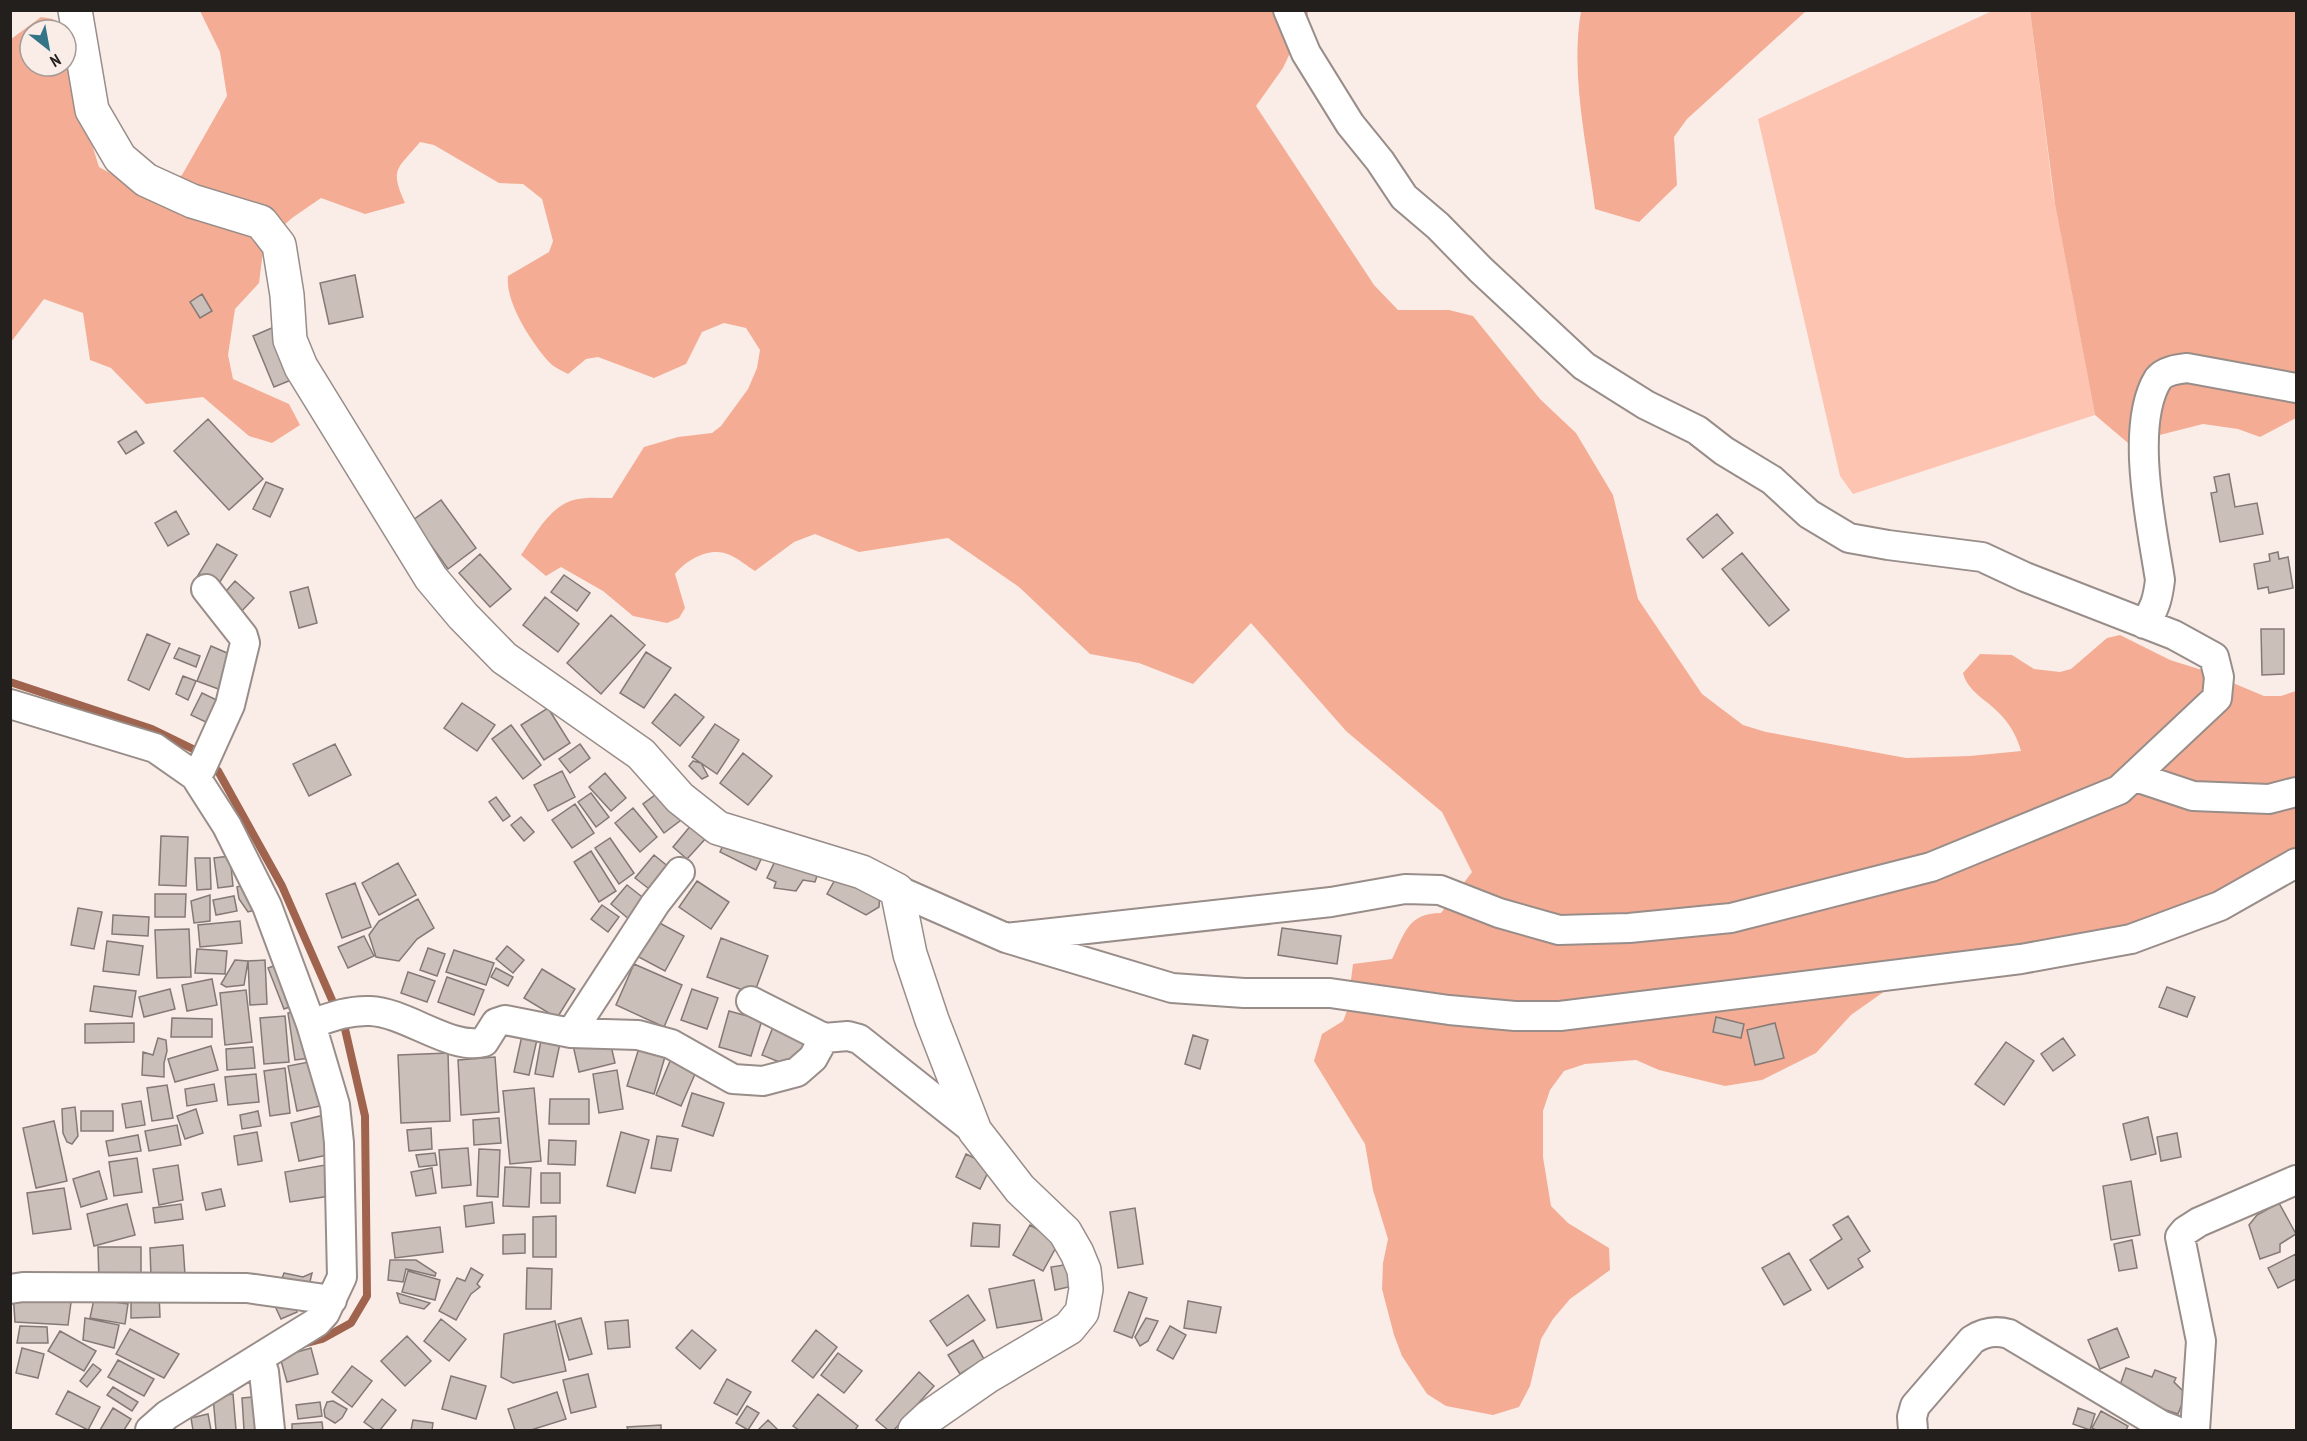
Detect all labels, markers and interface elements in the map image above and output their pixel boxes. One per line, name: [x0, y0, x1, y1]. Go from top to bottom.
north arrow: [18, 18, 78, 78]
text: N: [47, 50, 65, 72]

